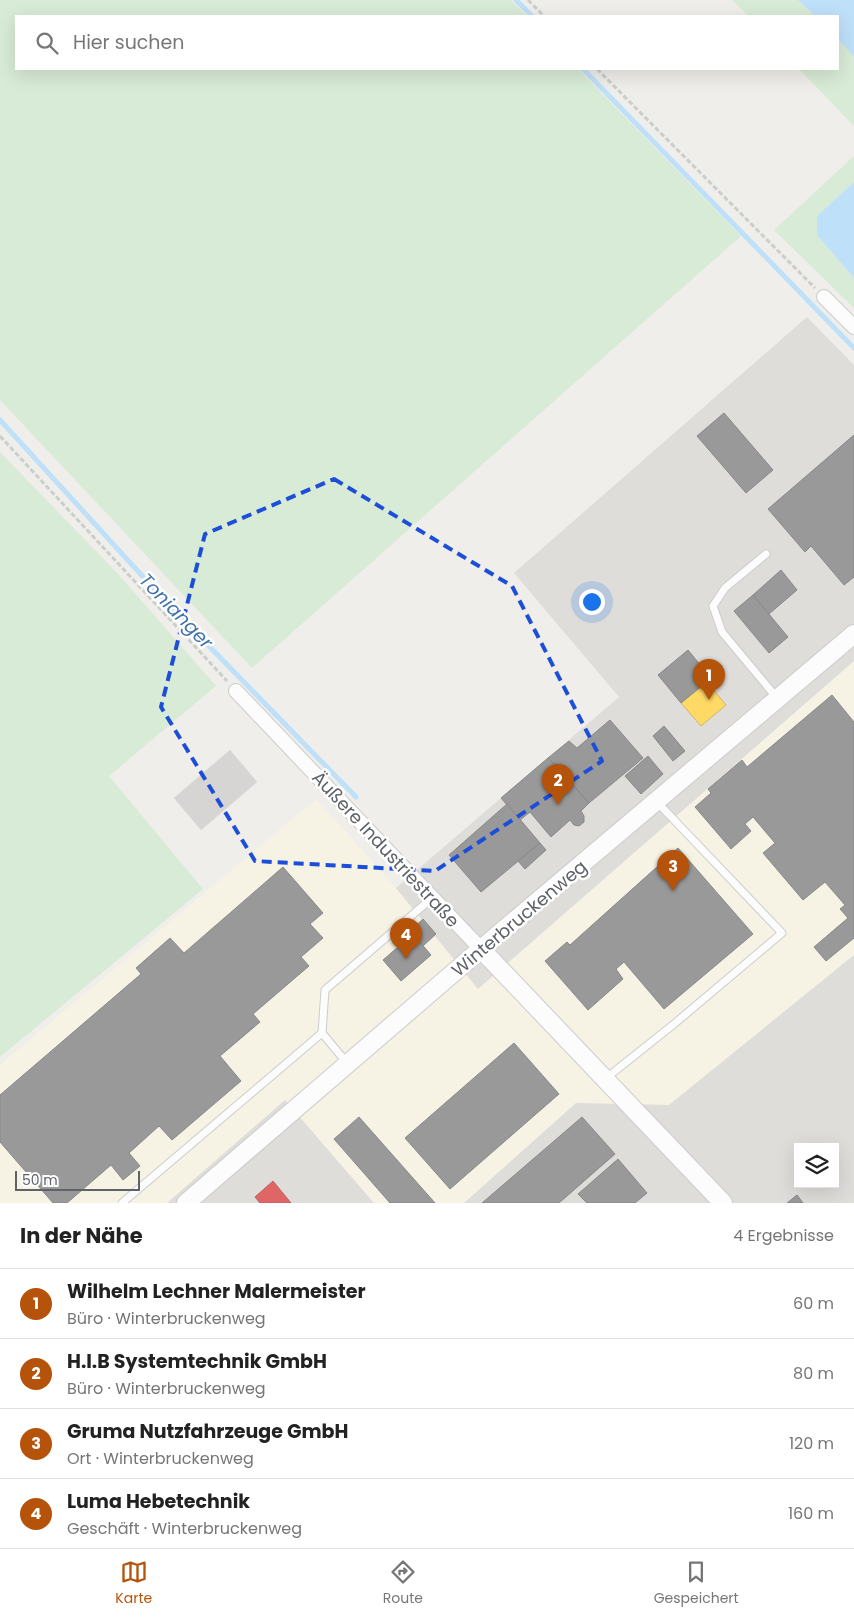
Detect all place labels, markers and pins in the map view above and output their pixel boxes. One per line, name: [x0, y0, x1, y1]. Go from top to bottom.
pin: 1: [693, 659, 725, 700]
pin: 2: [542, 764, 574, 805]
pin: 3: [657, 850, 689, 891]
pin: 4: [390, 918, 422, 959]

